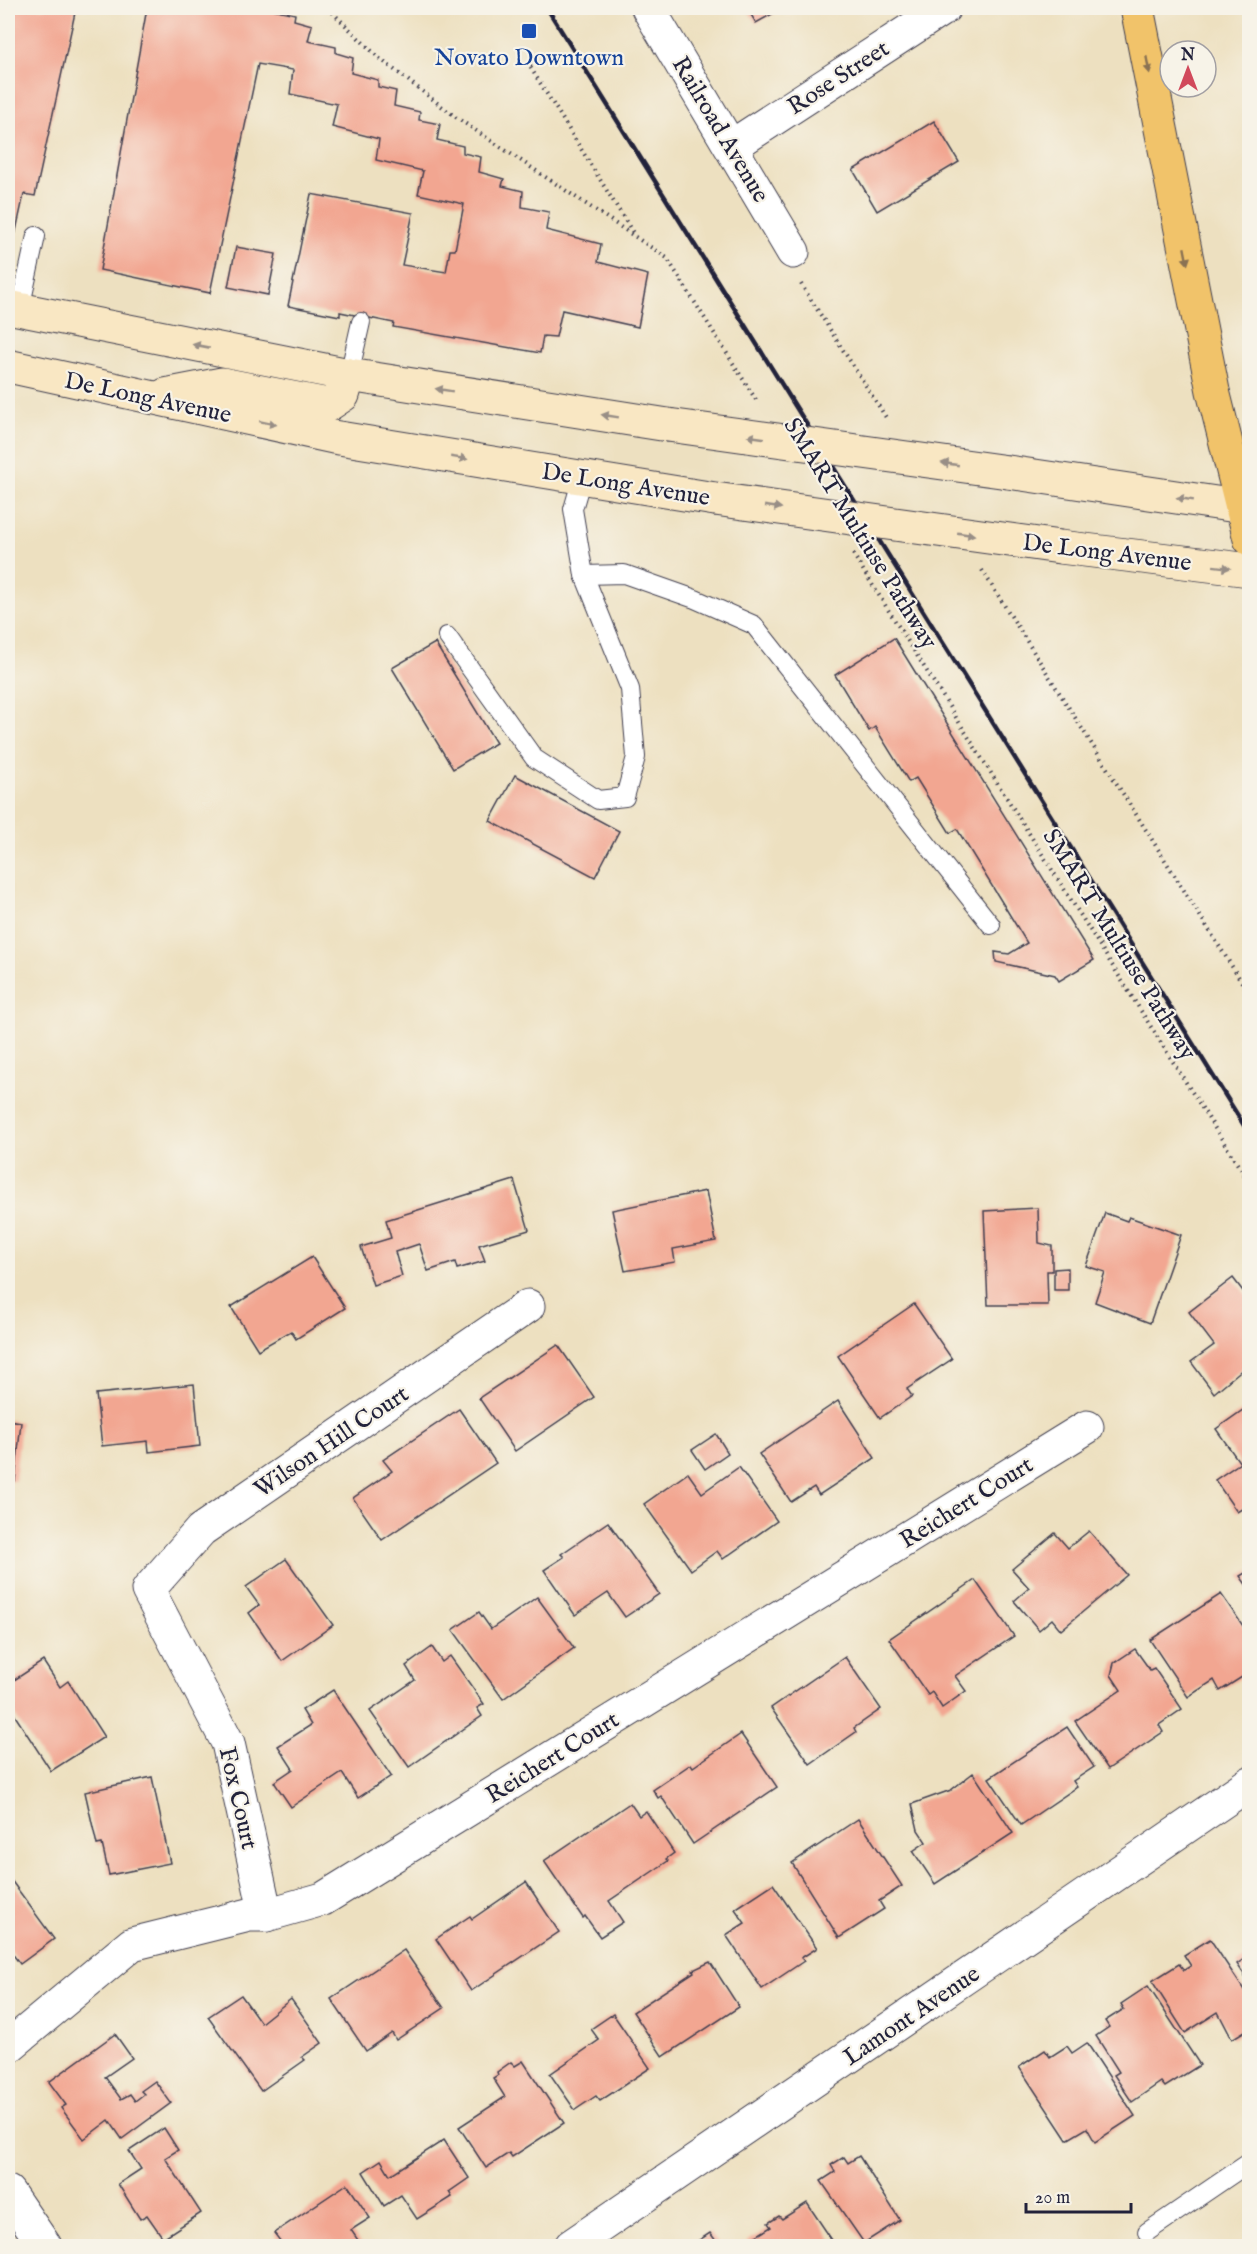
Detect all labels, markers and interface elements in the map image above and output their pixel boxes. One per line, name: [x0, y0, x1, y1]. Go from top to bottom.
marker: Novato Downtown: [520, 22, 538, 40]
street label: Rose Street: [782, 34, 896, 123]
north arrow: [1158, 39, 1218, 99]
place label: Novato Downtown: [434, 43, 624, 74]
text: N: [1180, 46, 1195, 66]
street label: Railroad Avenue: [664, 51, 775, 208]
one-way arrow: [1144, 56, 1153, 75]
one-way arrow: [1182, 247, 1191, 266]
one-way arrow: [192, 341, 211, 350]
street label: De Long Avenue: [61, 366, 234, 431]
one-way arrow: [435, 385, 454, 394]
one-way arrow: [600, 411, 619, 420]
street label: SMART Multiuse Pathway: [776, 412, 944, 655]
one-way arrow: [258, 419, 277, 428]
one-way arrow: [747, 433, 766, 442]
one-way arrow: [450, 453, 469, 462]
street label: De Long Avenue: [539, 457, 712, 514]
one-way arrow: [940, 459, 959, 468]
one-way arrow: [1175, 494, 1194, 503]
one-way arrow: [763, 502, 782, 511]
street label: De Long Avenue: [1021, 528, 1193, 579]
one-way arrow: [956, 529, 975, 538]
one-way arrow: [1213, 562, 1232, 572]
street label: SMART Multiuse Pathway: [1035, 823, 1203, 1066]
street label: Wilson Hill Court: [249, 1379, 415, 1505]
street label: Reichert Court: [894, 1450, 1039, 1557]
street label: Reichert Court: [480, 1705, 625, 1812]
street label: Fox Court: [211, 1744, 264, 1853]
street label: Lamont Avenue: [838, 1959, 986, 2073]
scale bar: [1026, 2176, 1131, 2214]
text: 20 m: [1035, 2187, 1070, 2210]

